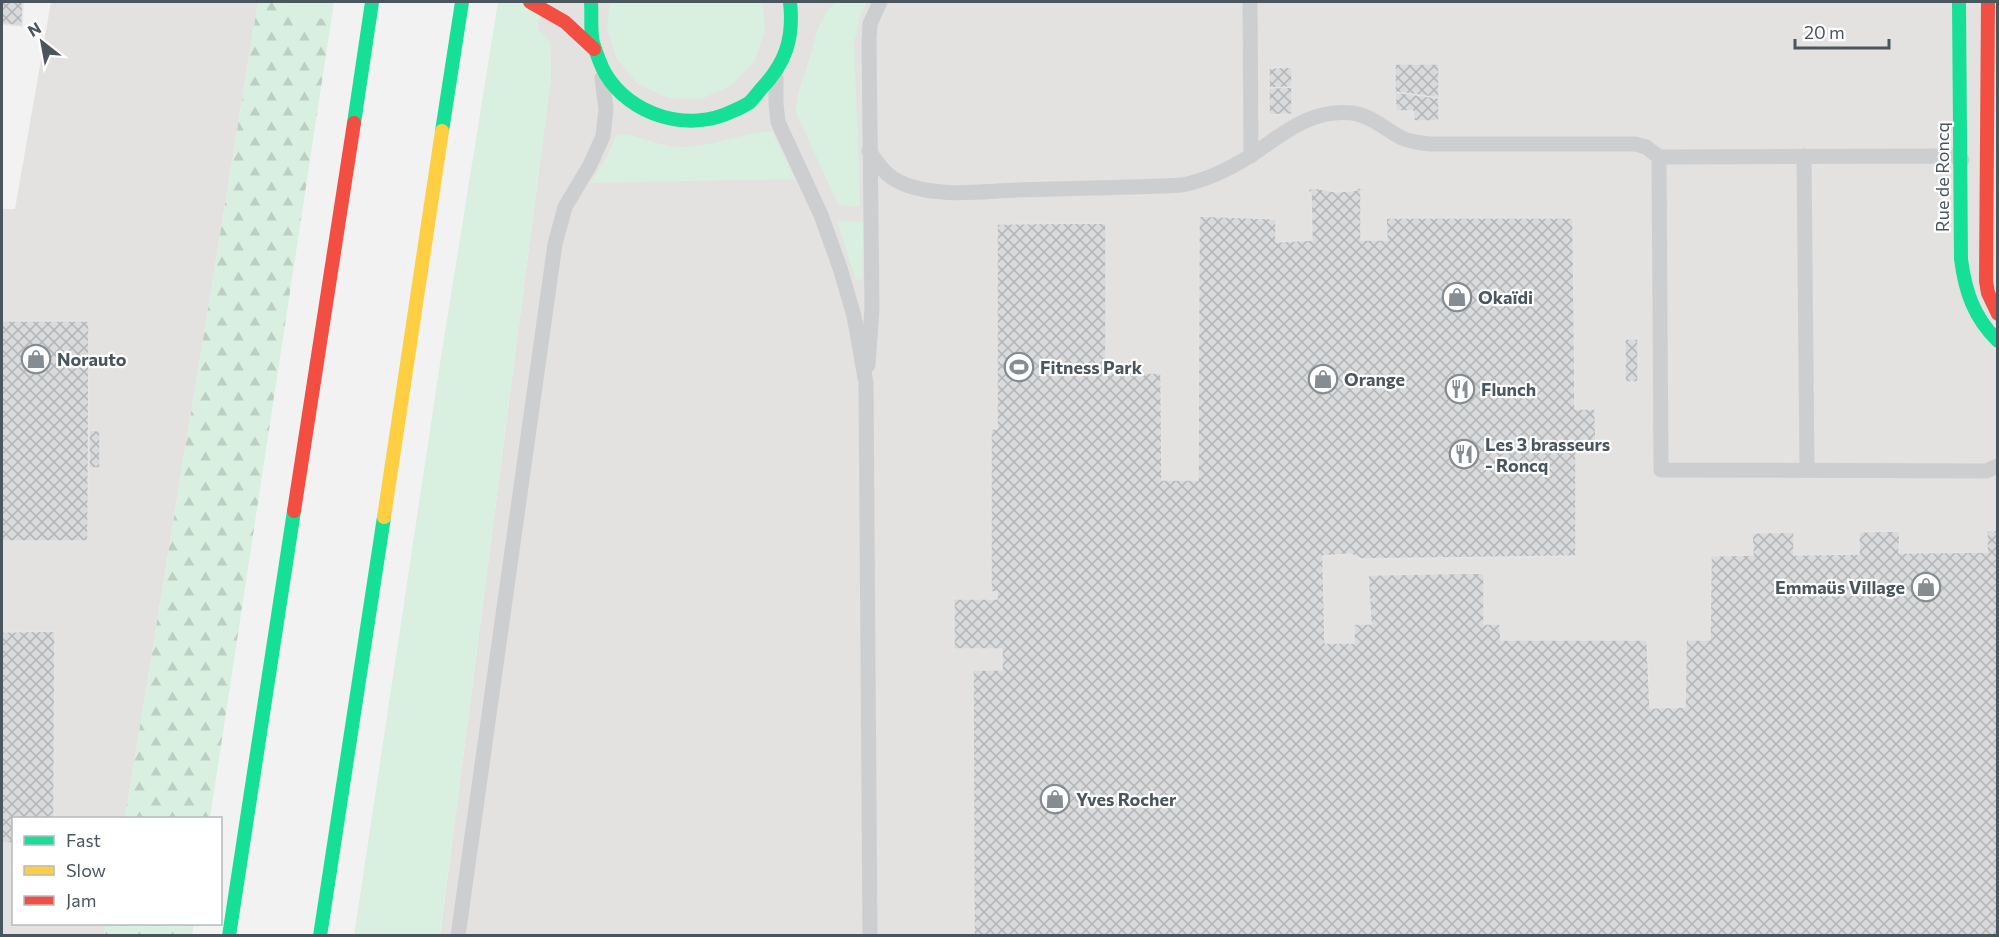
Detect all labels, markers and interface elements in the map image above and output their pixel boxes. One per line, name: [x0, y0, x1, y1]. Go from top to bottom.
north arrow: [12, 12, 72, 72]
scale bar: [1795, 12, 1890, 50]
text: N: [24, 17, 44, 40]
text: 20 m: [1804, 21, 1845, 43]
street label: Rue de Roncq: [1931, 122, 1953, 232]
shop icon: Okaïdi: [1441, 281, 1473, 313]
place label: Okaïdi: [1478, 286, 1533, 308]
shop icon: Norauto: [20, 343, 52, 375]
place label: Norauto: [57, 348, 127, 370]
sports icon: Fitness Park: [1003, 351, 1035, 383]
place label: Fitness Park: [1040, 356, 1143, 378]
shop icon: Orange: [1307, 363, 1339, 395]
place label: Orange: [1344, 368, 1405, 390]
restaurant icon: Flunch: [1444, 373, 1476, 405]
place label: Flunch: [1481, 378, 1536, 400]
place label: Les 3 brasseurs - Roncq: [1485, 433, 1610, 476]
restaurant icon: Les 3 brasseurs - Roncq: [1448, 438, 1480, 470]
shop icon: Emmaüs Village: [1910, 571, 1942, 603]
place label: Emmaüs Village: [1775, 576, 1905, 598]
shop icon: Yves Rocher: [1039, 783, 1071, 815]
place label: Yves Rocher: [1076, 788, 1177, 810]
legend: [12, 817, 222, 925]
text: Fast: [66, 829, 101, 851]
text: Slow: [66, 859, 106, 881]
text: Jam: [66, 889, 96, 911]

